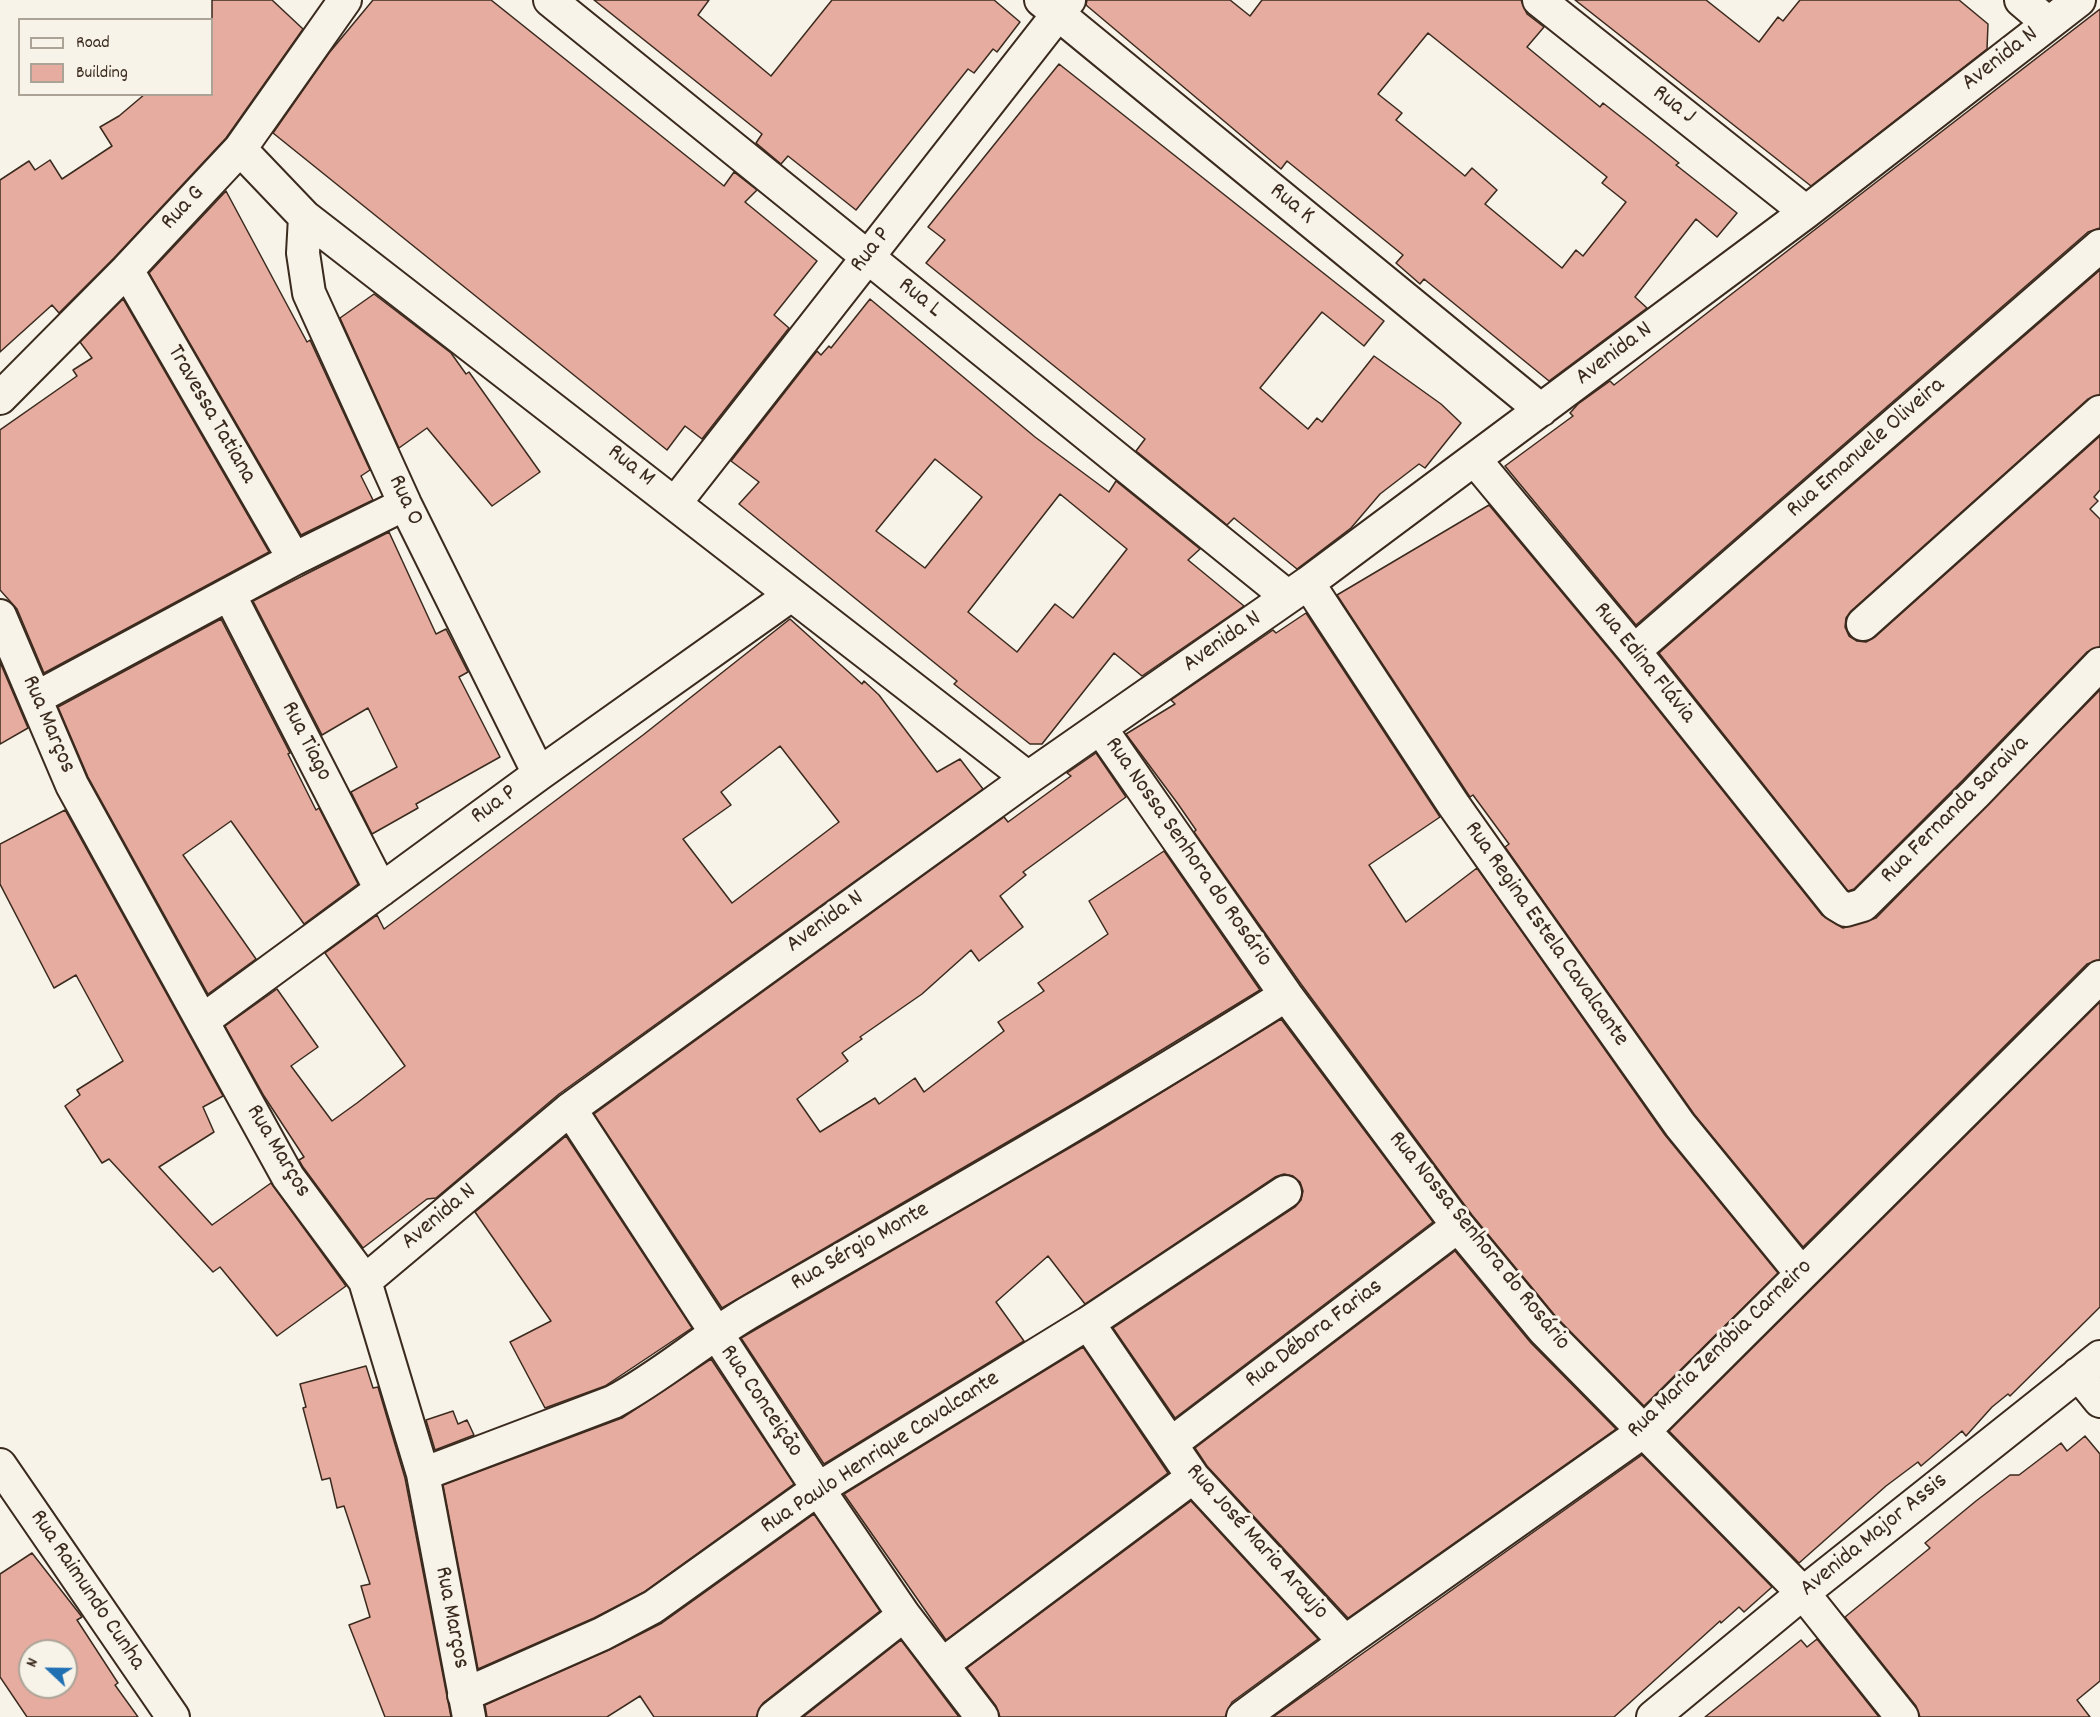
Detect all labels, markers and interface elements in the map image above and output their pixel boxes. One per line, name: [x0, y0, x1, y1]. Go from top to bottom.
legend: [18, 18, 213, 96]
street label: Avenida N: [1957, 21, 2045, 99]
text: Road: [76, 31, 110, 56]
text: Building: [76, 61, 128, 86]
street label: Rua J: [1645, 80, 1701, 132]
street label: Rua K: [1263, 178, 1319, 232]
street label: Rua G: [156, 181, 212, 237]
street label: Rua P: [845, 223, 899, 279]
street label: Rua L: [891, 273, 947, 325]
street label: Avenida N: [1571, 317, 1659, 393]
street label: Travessa Tatiana: [159, 341, 261, 489]
street label: Rua Emanuele Oliveira: [1782, 372, 1952, 526]
street label: Rua M: [600, 439, 660, 495]
street label: Rua O: [380, 471, 428, 531]
street label: Rua Edina Flávia: [1585, 598, 1701, 730]
street label: Avenida N: [1178, 606, 1268, 680]
street label: Rua Marços: [14, 672, 80, 778]
street label: Rua Tiago: [273, 697, 337, 787]
street label: Rua Fernanda Saraiva: [1876, 731, 2036, 891]
street label: Rua Nossa Senhora do Rosário: [1097, 733, 1277, 973]
street label: Rua P: [466, 780, 524, 832]
street label: Rua Regina Estela Cavalcante: [1456, 817, 1634, 1053]
street label: Avenida N: [782, 885, 870, 961]
street label: Rua Marços: [238, 1100, 316, 1204]
street label: Rua Nossa Senhora do Rosário: [1381, 1127, 1575, 1357]
street label: Avenida N: [397, 1178, 483, 1258]
street label: Rua Sérgio Monte: [787, 1197, 935, 1299]
street label: Rua Maria Zenóbia Carneiro: [1622, 1254, 1820, 1446]
street label: Rua Débora Farias: [1241, 1274, 1389, 1396]
street label: Rua Conceição: [712, 1340, 808, 1464]
street label: Rua Paulo Henrique Cavalcante: [756, 1366, 1006, 1542]
street label: Rua José Maria Araujo: [1178, 1459, 1334, 1627]
street label: Avenida Major Assis: [1795, 1468, 1955, 1604]
street label: Rua Raimundo Cunha: [22, 1505, 150, 1677]
street label: Rua Marços: [426, 1564, 474, 1672]
north arrow: [18, 1639, 78, 1699]
text: N: [21, 1655, 45, 1671]

